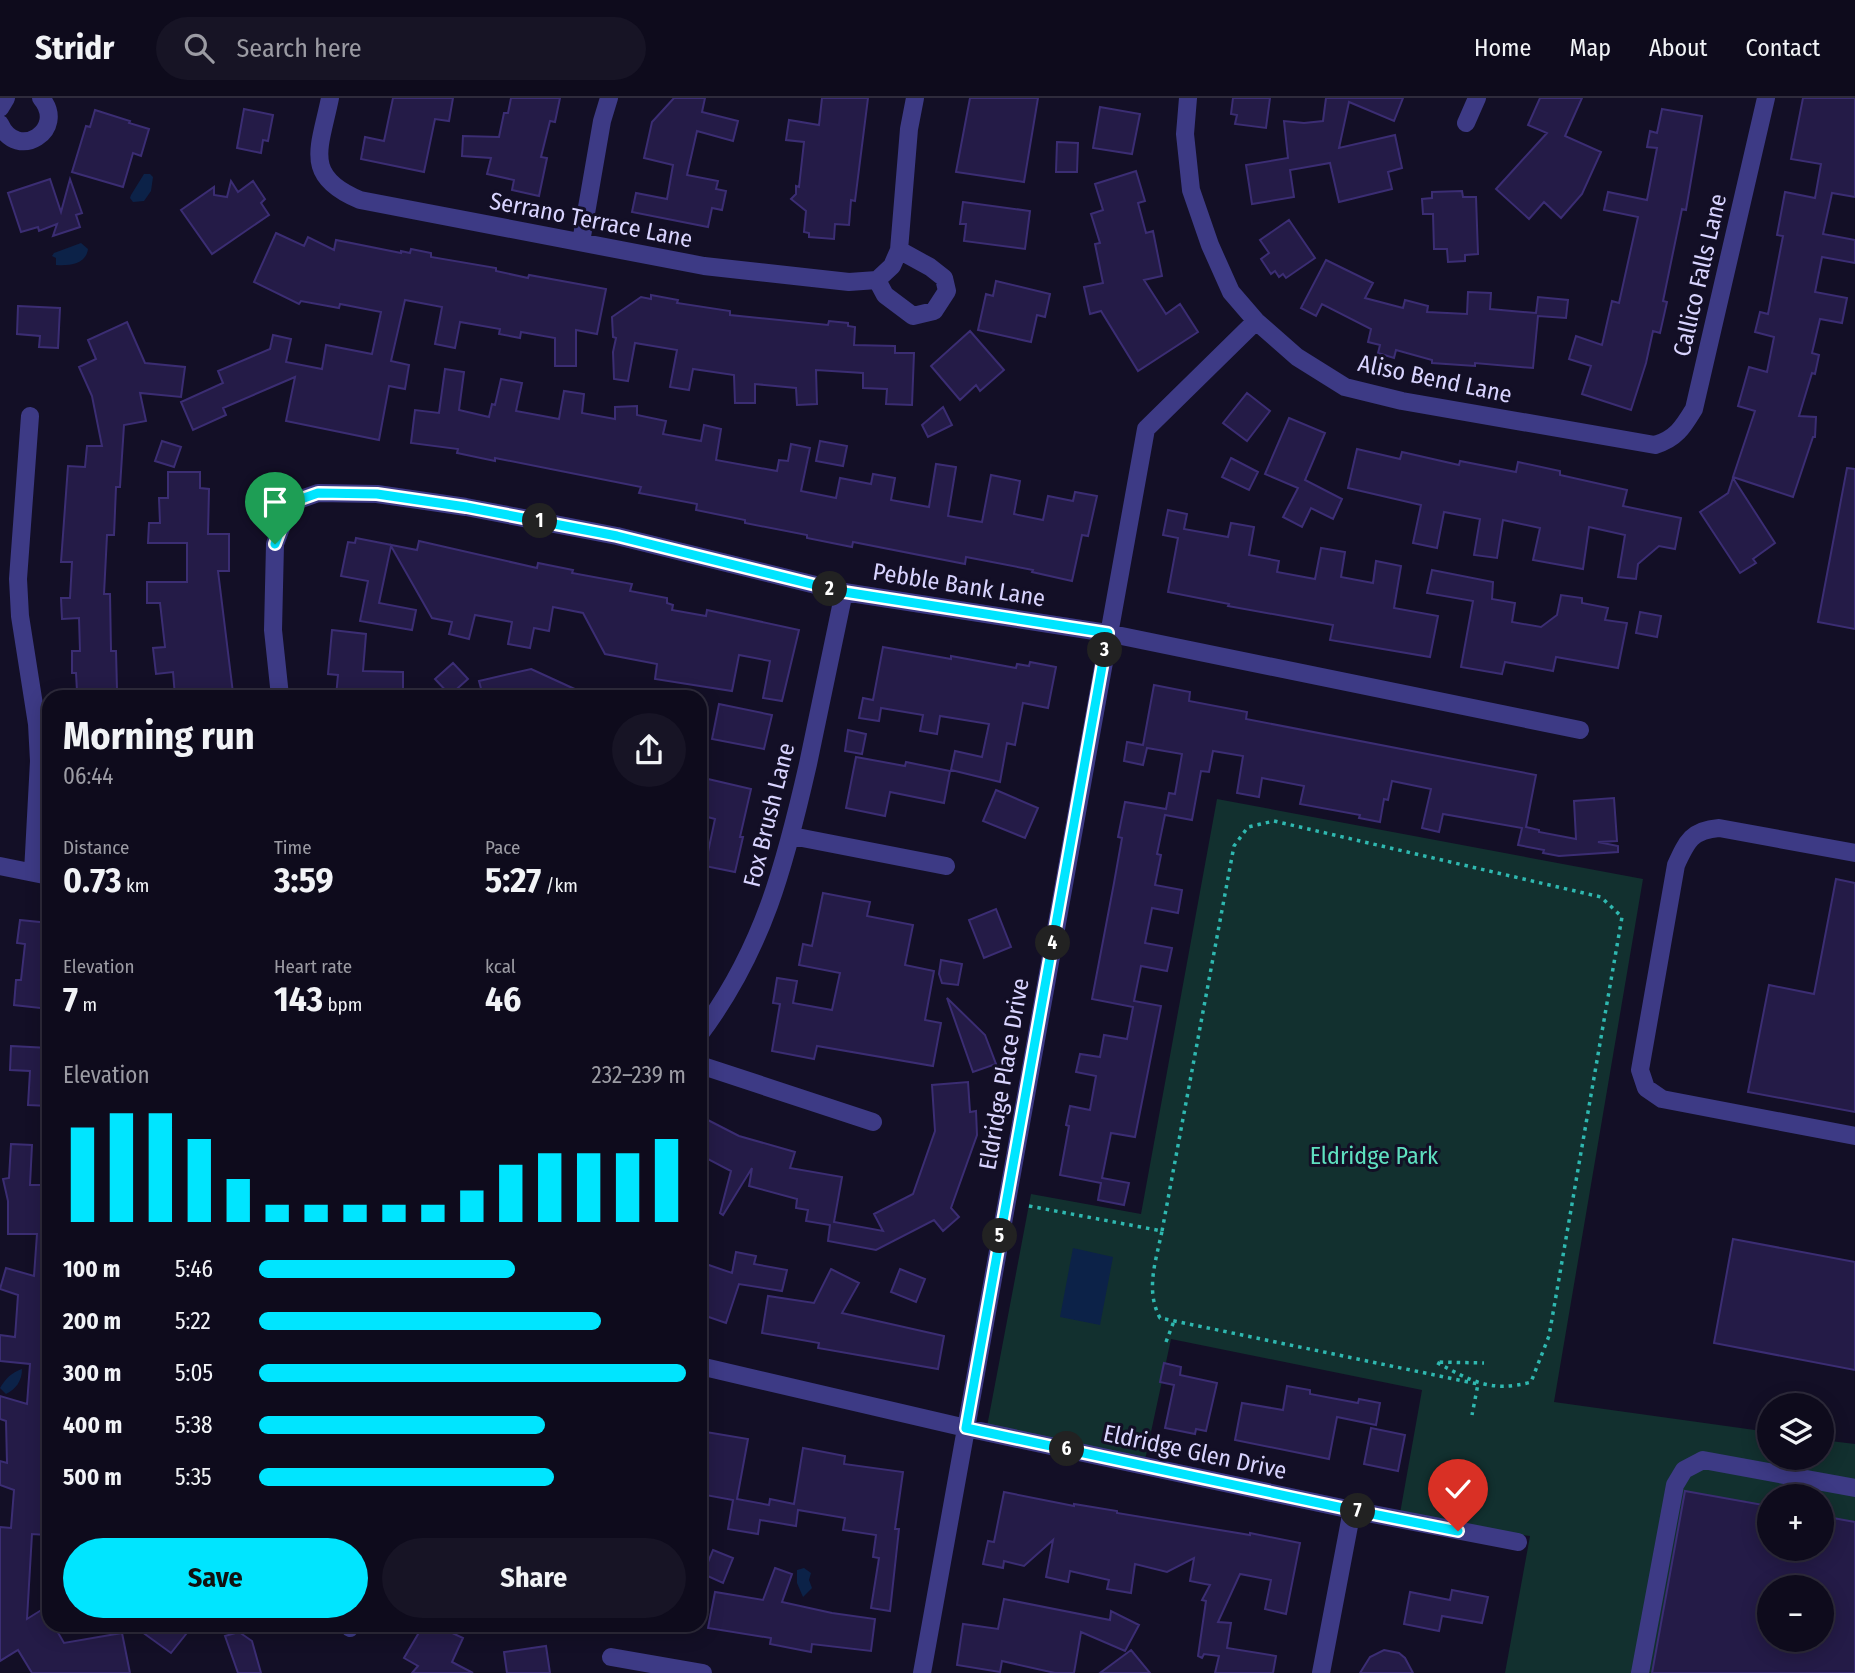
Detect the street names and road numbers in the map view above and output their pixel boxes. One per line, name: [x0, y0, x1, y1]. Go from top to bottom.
street label: Serrano Terrace Lane: [487, 187, 695, 253]
street label: Callico Falls Lane: [1668, 191, 1732, 359]
street label: Aliso Bend Lane: [1356, 349, 1514, 409]
street label: Pebble Bank Lane: [871, 558, 1047, 612]
street label: Fox Brush Lane: [738, 740, 800, 890]
street label: Eldridge Place Drive: [973, 976, 1035, 1172]
street label: Eldridge Glen Drive: [1101, 1419, 1289, 1485]

